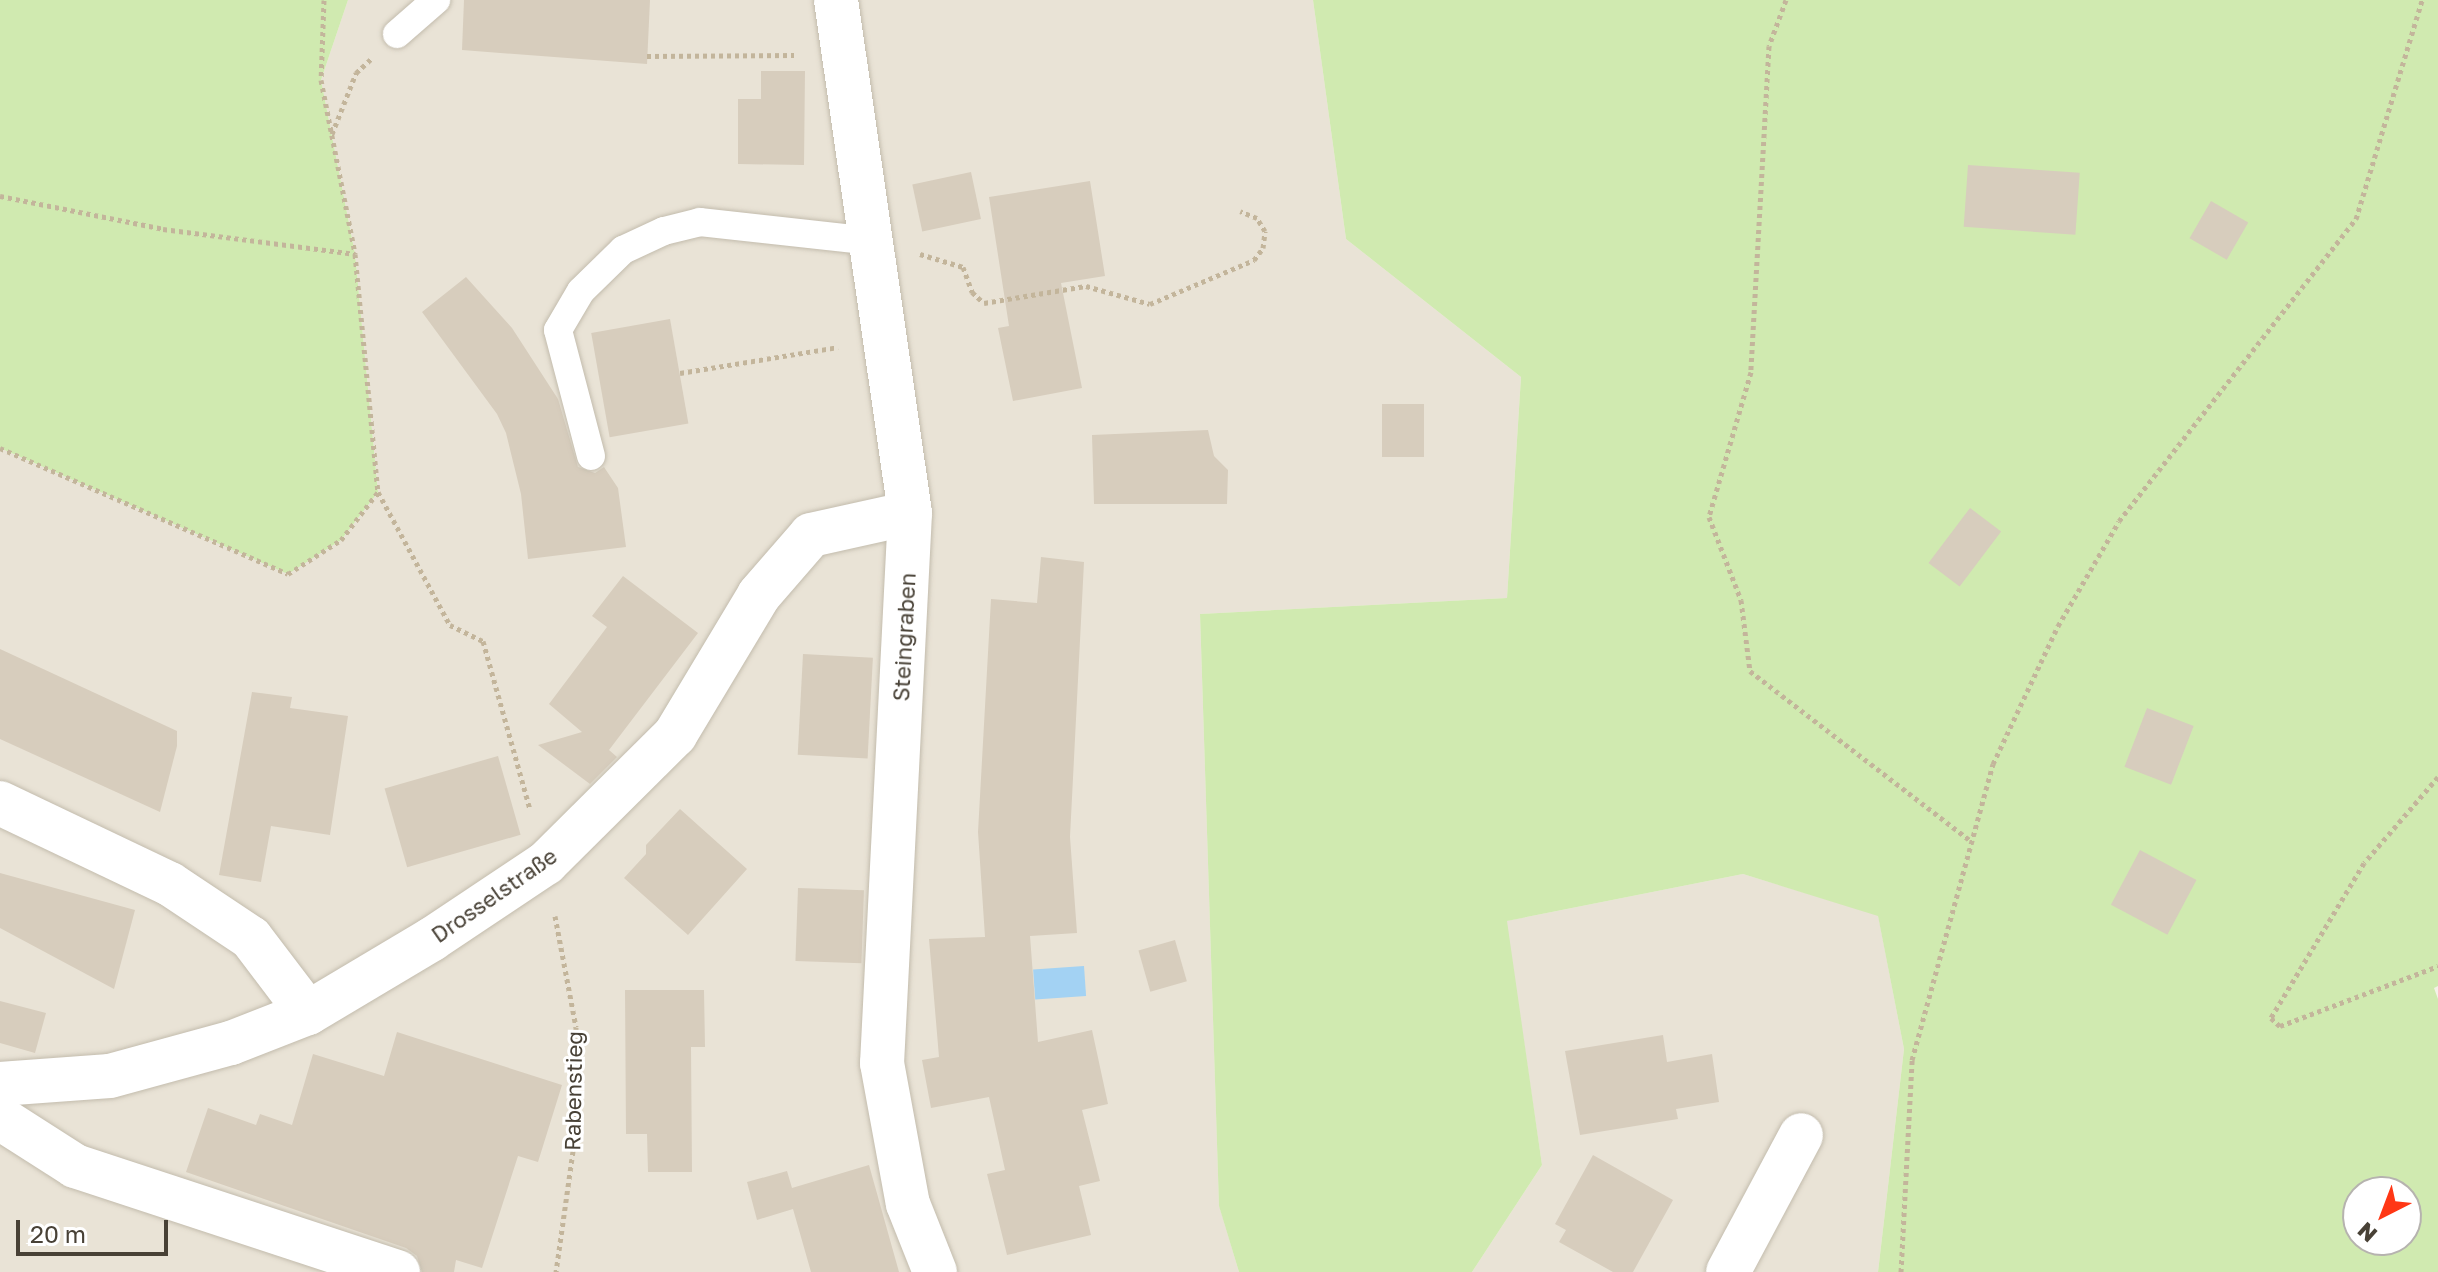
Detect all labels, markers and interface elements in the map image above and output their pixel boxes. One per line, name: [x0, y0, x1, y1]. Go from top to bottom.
street label: Steingraben: [887, 572, 921, 702]
street label: Drosselstraße: [426, 842, 562, 948]
street label: Rabenstieg: [559, 1031, 587, 1151]
north arrow: [2342, 1176, 2422, 1256]
scale bar: [20, 1204, 172, 1254]
text: N: [2352, 1217, 2382, 1248]
text: 20 m: [30, 1219, 86, 1248]

